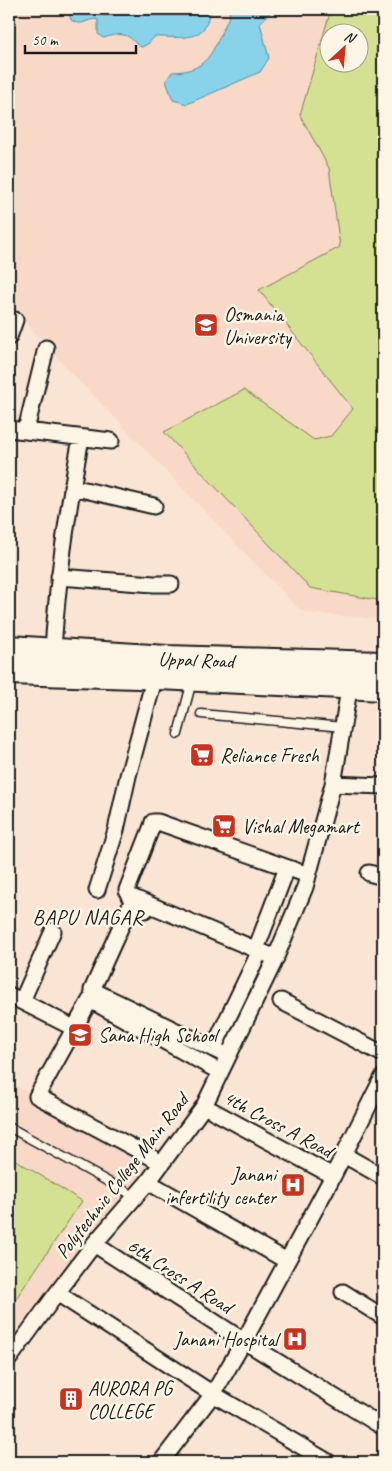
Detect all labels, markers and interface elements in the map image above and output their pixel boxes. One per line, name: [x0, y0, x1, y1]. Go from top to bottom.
scale bar: [25, 22, 136, 54]
north arrow: [320, 22, 370, 72]
text: N: [342, 27, 359, 47]
text: 50 m: [32, 31, 59, 50]
place label: Osmania University: [224, 302, 293, 350]
school or university icon: Osmania University: [193, 312, 219, 338]
street label: Uppal Road: [158, 646, 237, 674]
supermarket icon: Reliance Fresh: [189, 742, 215, 768]
place label: Reliance Fresh: [220, 743, 320, 768]
supermarket icon: Vishal Megamart: [211, 813, 237, 839]
place label: Vishal Megamart: [242, 814, 361, 839]
district label: BAPU NAGAR: [33, 904, 145, 930]
school or university icon: Sana High School: [67, 1022, 93, 1048]
place label: Sana High School: [98, 1023, 221, 1048]
street label: 4th Cross A Road: [219, 1085, 340, 1165]
street label: Polytechnic College Main Road: [50, 1086, 196, 1263]
place label: Janani infertility center: [165, 1162, 278, 1210]
hospital icon: Janani infertility center: [280, 1172, 306, 1198]
street label: 6th Cross A Road: [123, 1233, 240, 1321]
hospital icon: Janani Hospital: [282, 1326, 308, 1352]
place label: Janani Hospital: [173, 1327, 282, 1352]
place label: AURORA PG COLLEGE: [88, 1376, 174, 1424]
building icon: AURORA PG COLLEGE: [58, 1386, 84, 1412]

